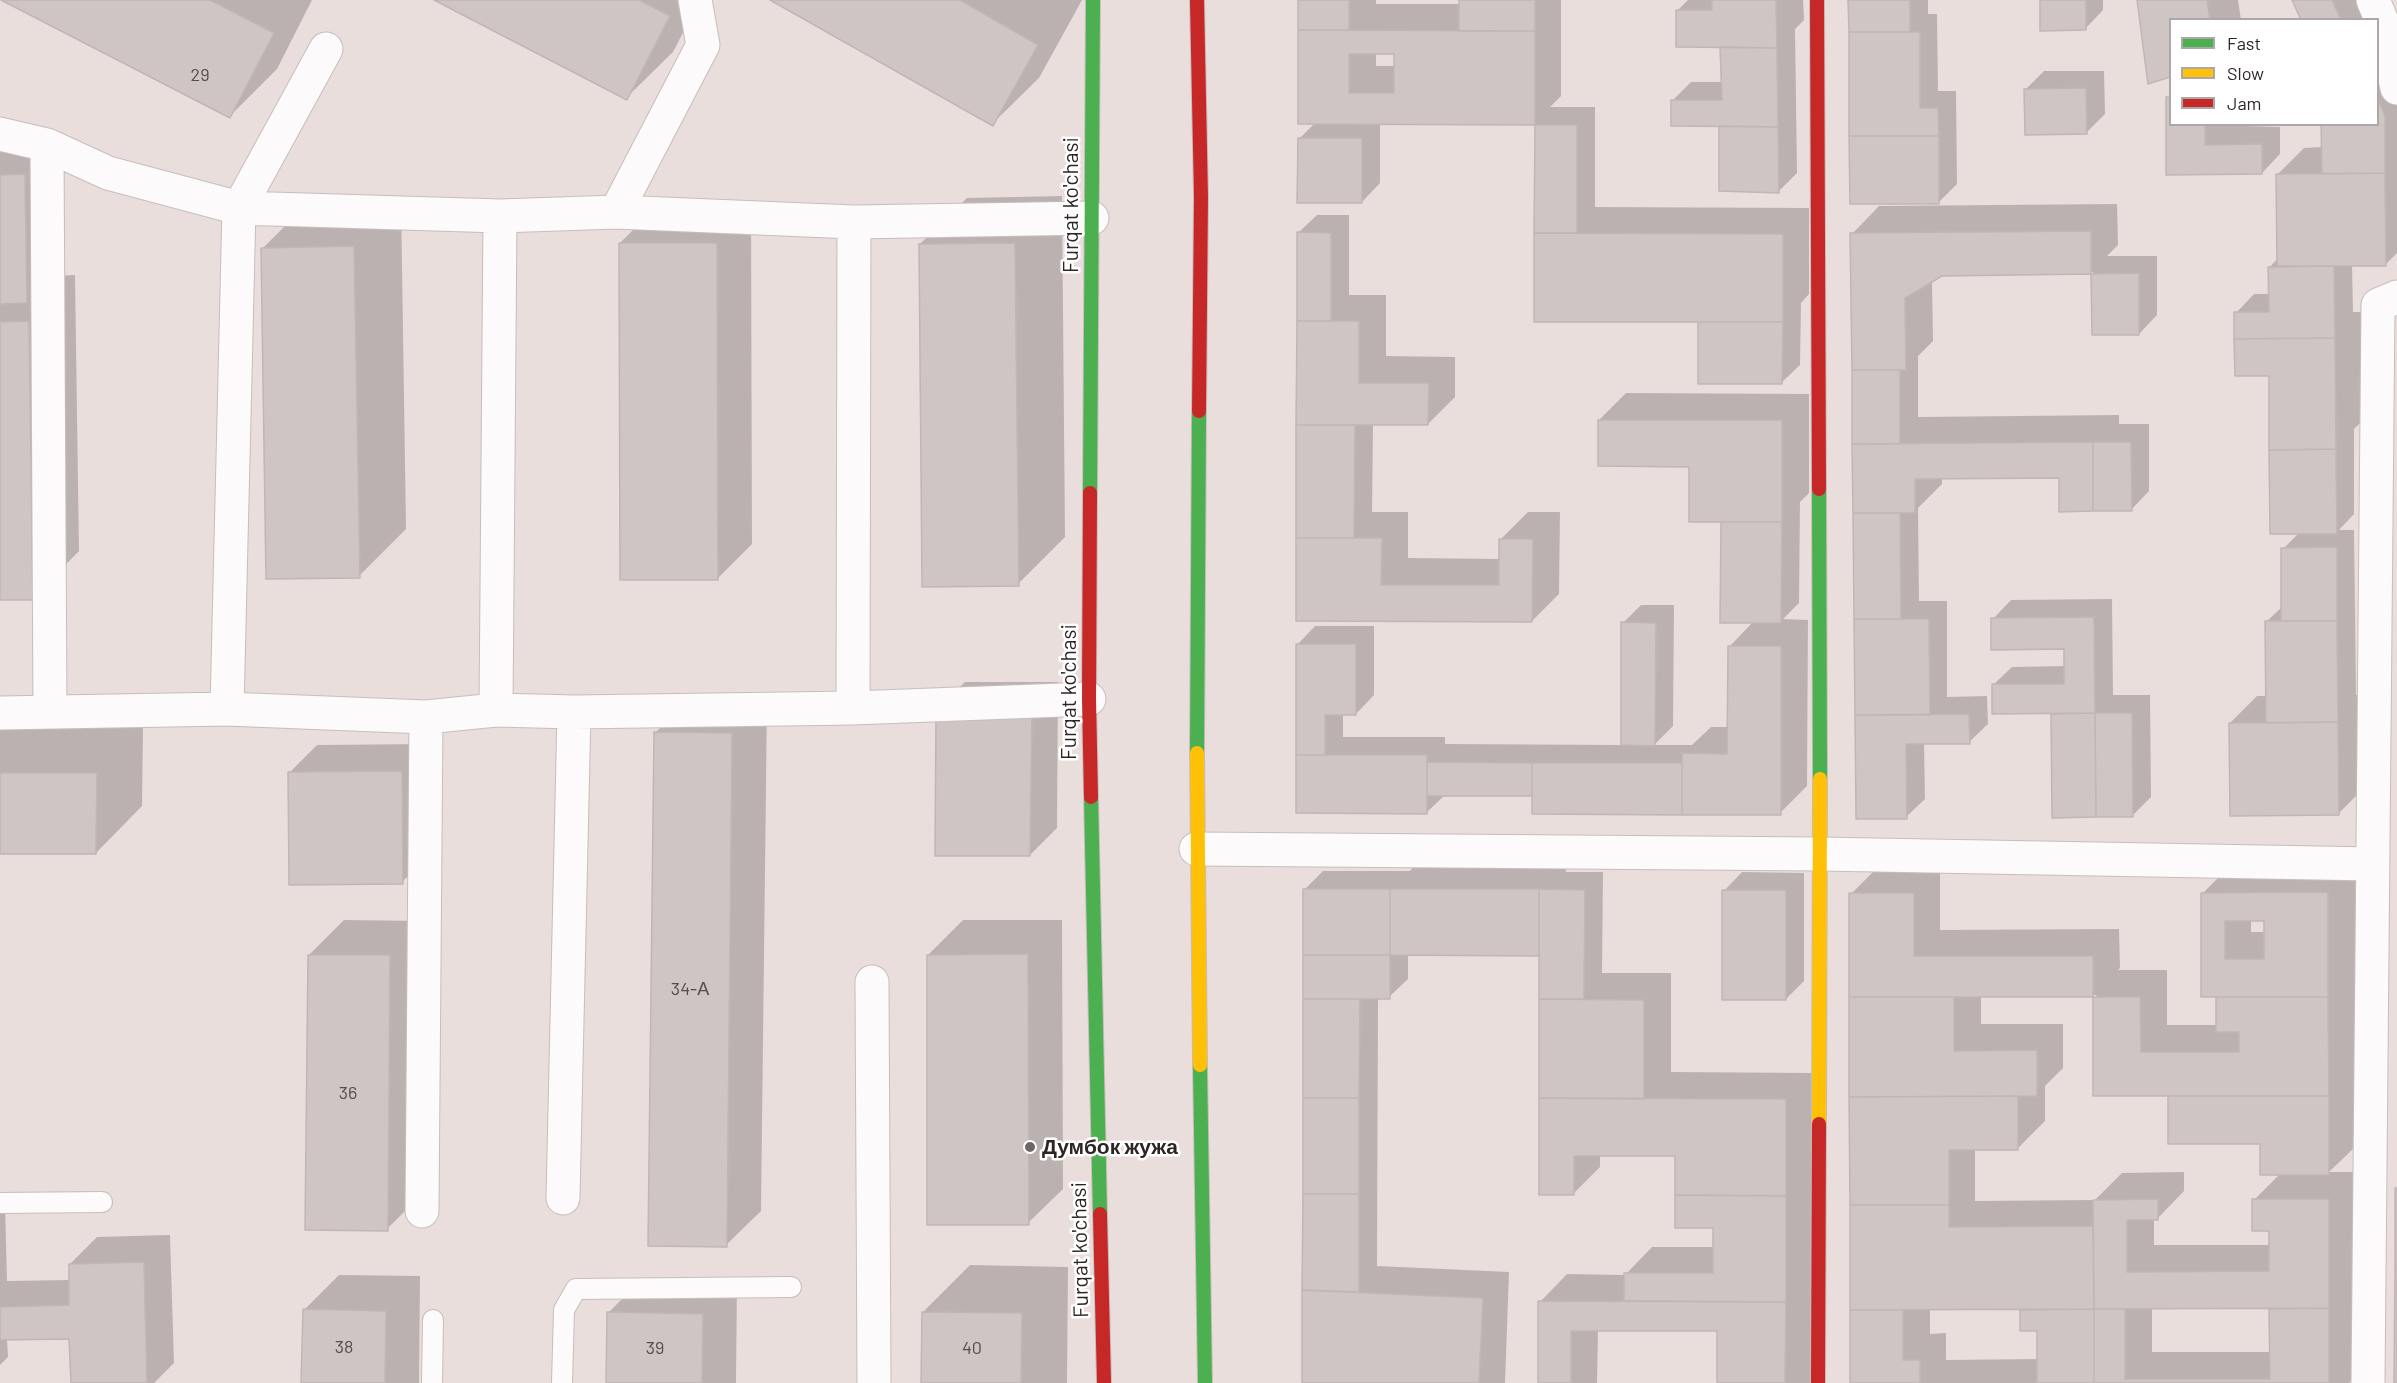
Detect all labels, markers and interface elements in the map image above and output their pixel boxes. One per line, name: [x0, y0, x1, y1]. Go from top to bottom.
legend: [2169, 18, 2379, 126]
text: Fast: [2227, 32, 2261, 54]
text: Slow: [2227, 62, 2264, 84]
house number: 29: [190, 64, 210, 86]
text: Jam: [2227, 92, 2261, 114]
street label: Furqat ko'chasi: [1058, 137, 1084, 273]
street label: Furqat ko'chasi: [1056, 624, 1082, 760]
house number: 34-А: [671, 978, 709, 1000]
house number: 36: [339, 1082, 357, 1104]
place label: Думбок жужа: [1042, 1134, 1178, 1160]
marker: Думбок жужа: [1023, 1140, 1037, 1154]
street label: Furqat ko'chasi: [1066, 1182, 1094, 1318]
house number: 38: [335, 1336, 353, 1358]
house number: 39: [646, 1337, 664, 1359]
house number: 40: [962, 1337, 982, 1359]

